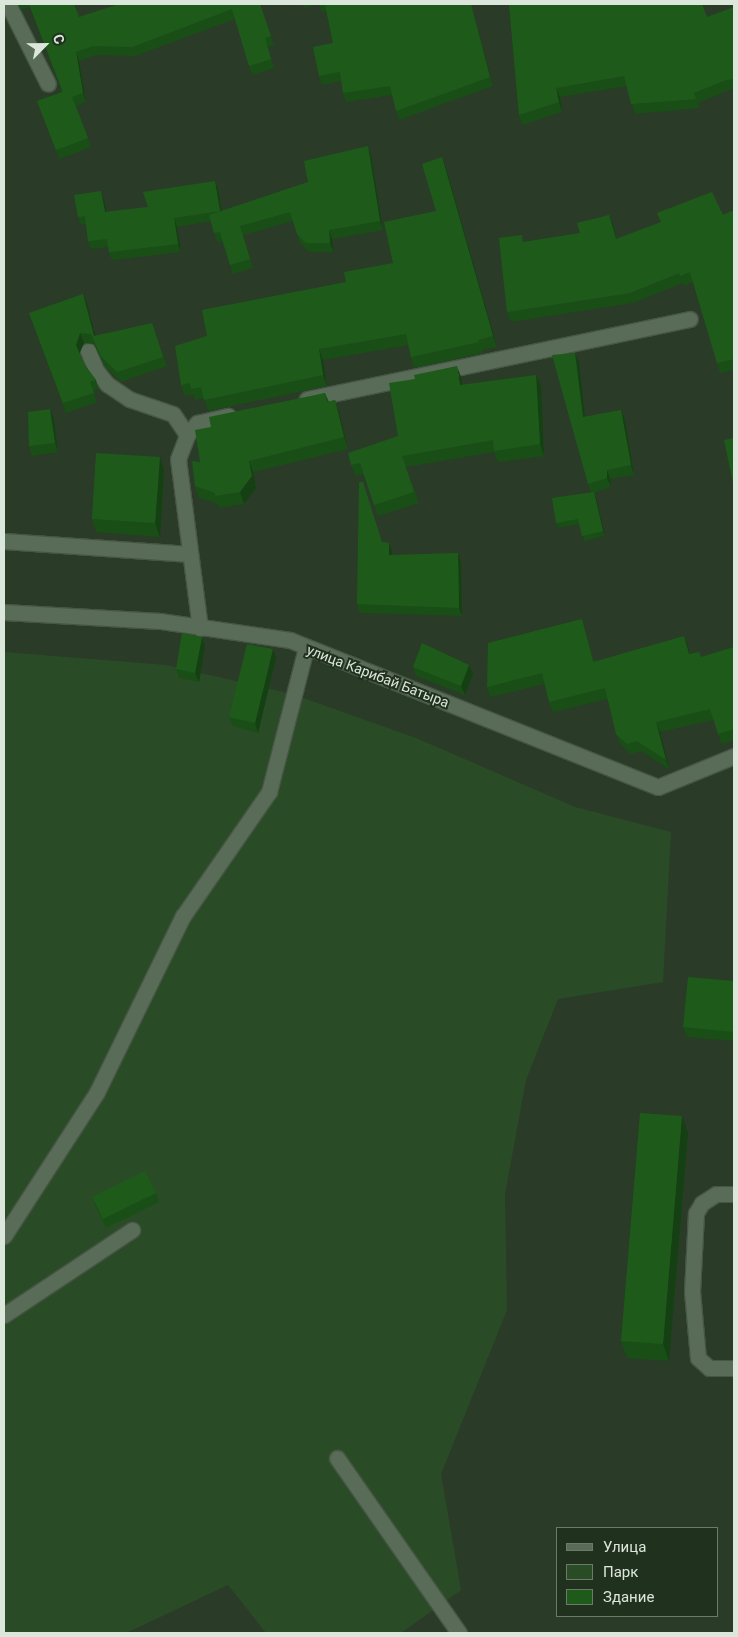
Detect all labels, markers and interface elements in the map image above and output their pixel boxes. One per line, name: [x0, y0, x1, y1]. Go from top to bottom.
north arrow: [20, 20, 70, 70]
text: С: [50, 32, 68, 46]
street label: улица Карибай Батыра: [305, 641, 451, 711]
legend: [556, 1527, 718, 1617]
text: Улица: [603, 1538, 646, 1556]
text: Парк: [603, 1563, 638, 1581]
text: Здание: [603, 1588, 654, 1606]

